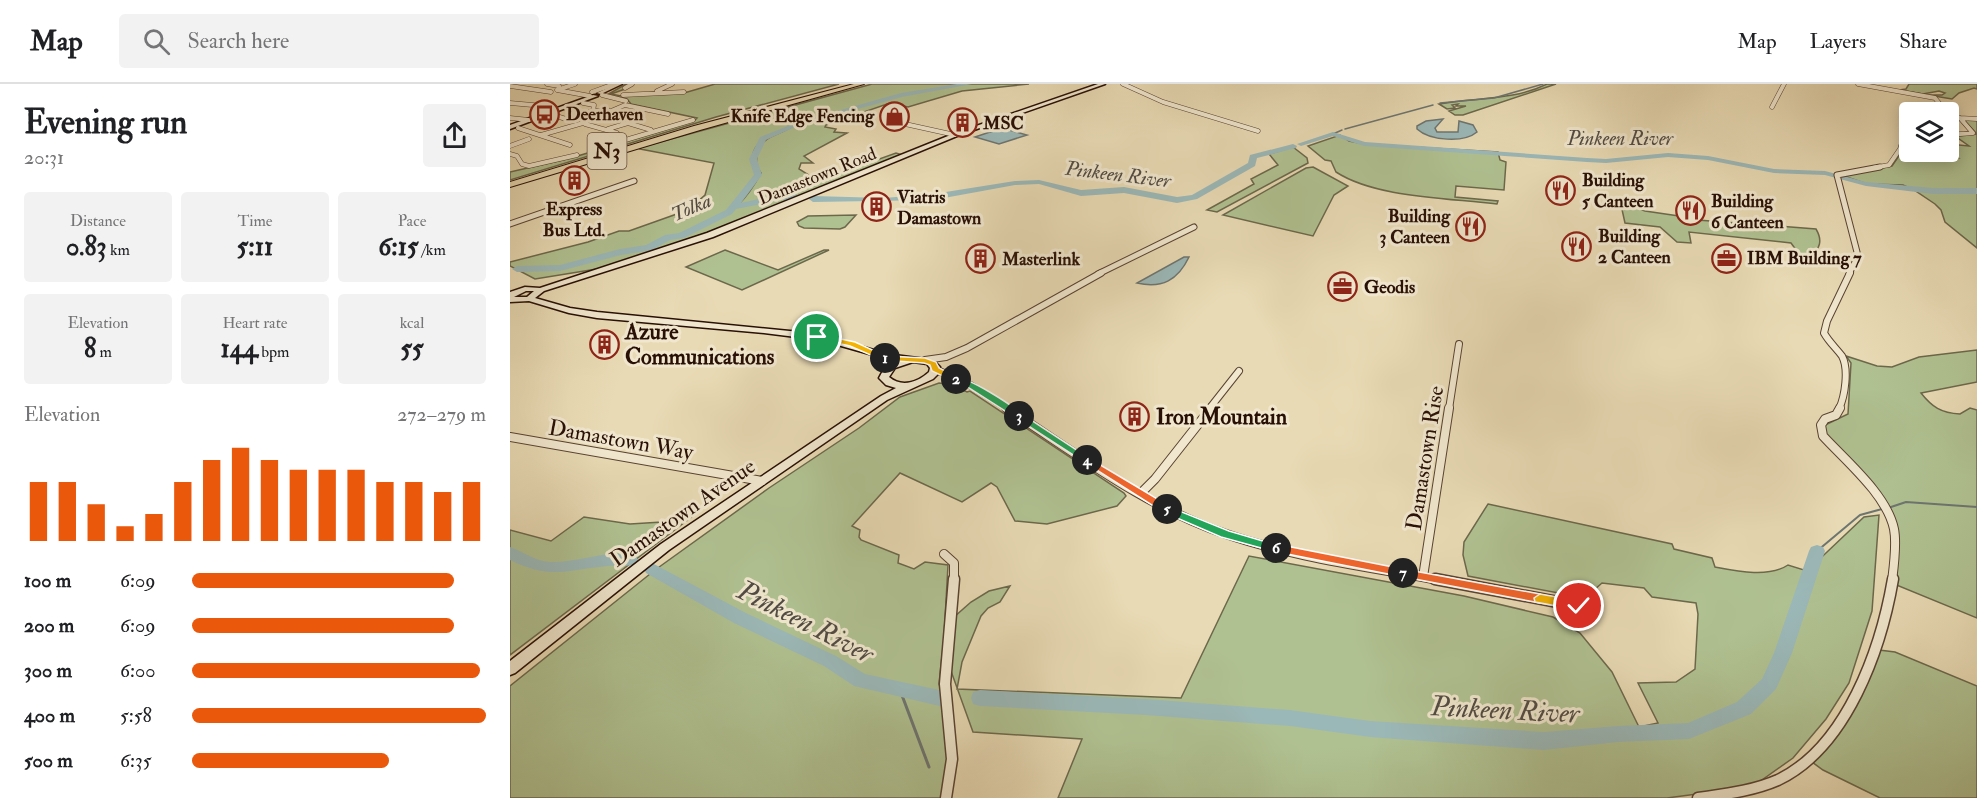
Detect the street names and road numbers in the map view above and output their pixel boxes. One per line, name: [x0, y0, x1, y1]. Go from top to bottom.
road number: N3: [588, 133, 626, 169]
street label: Damastown Road: [755, 142, 880, 211]
street label: Damastown Rise: [1400, 384, 1450, 532]
street label: Damastown Way: [546, 413, 696, 467]
street label: Damastown Avenue: [604, 452, 761, 573]

